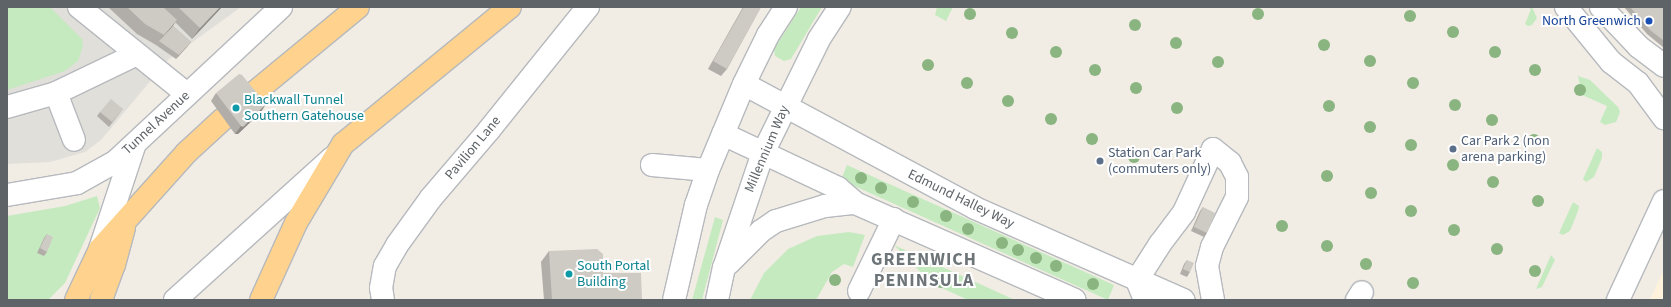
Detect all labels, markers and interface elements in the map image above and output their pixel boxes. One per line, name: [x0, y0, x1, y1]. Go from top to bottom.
place label: North Greenwich: [1542, 13, 1641, 29]
marker: North Greenwich: [1644, 16, 1654, 26]
street label: Tunnel Avenue: [119, 87, 193, 159]
place label: Blackwall Tunnel Southern Gatehouse: [244, 92, 364, 124]
marker: Blackwall Tunnel Southern Gatehouse: [231, 103, 241, 113]
street label: Millennium Way: [741, 103, 793, 195]
street label: Pavilion Lane: [442, 113, 504, 183]
place label: Car Park 2 (non arena parking): [1461, 133, 1550, 166]
marker: Car Park 2 (non arena parking): [1448, 144, 1458, 154]
place label: Station Car Park (commuters only): [1108, 145, 1211, 178]
marker: Station Car Park (commuters only): [1095, 156, 1105, 166]
street label: Edmund Halley Way: [905, 166, 1017, 232]
district label: GREENWICH PENINSULA: [871, 250, 977, 292]
place label: South Portal Building: [577, 258, 650, 290]
marker: South Portal Building: [564, 269, 574, 279]

